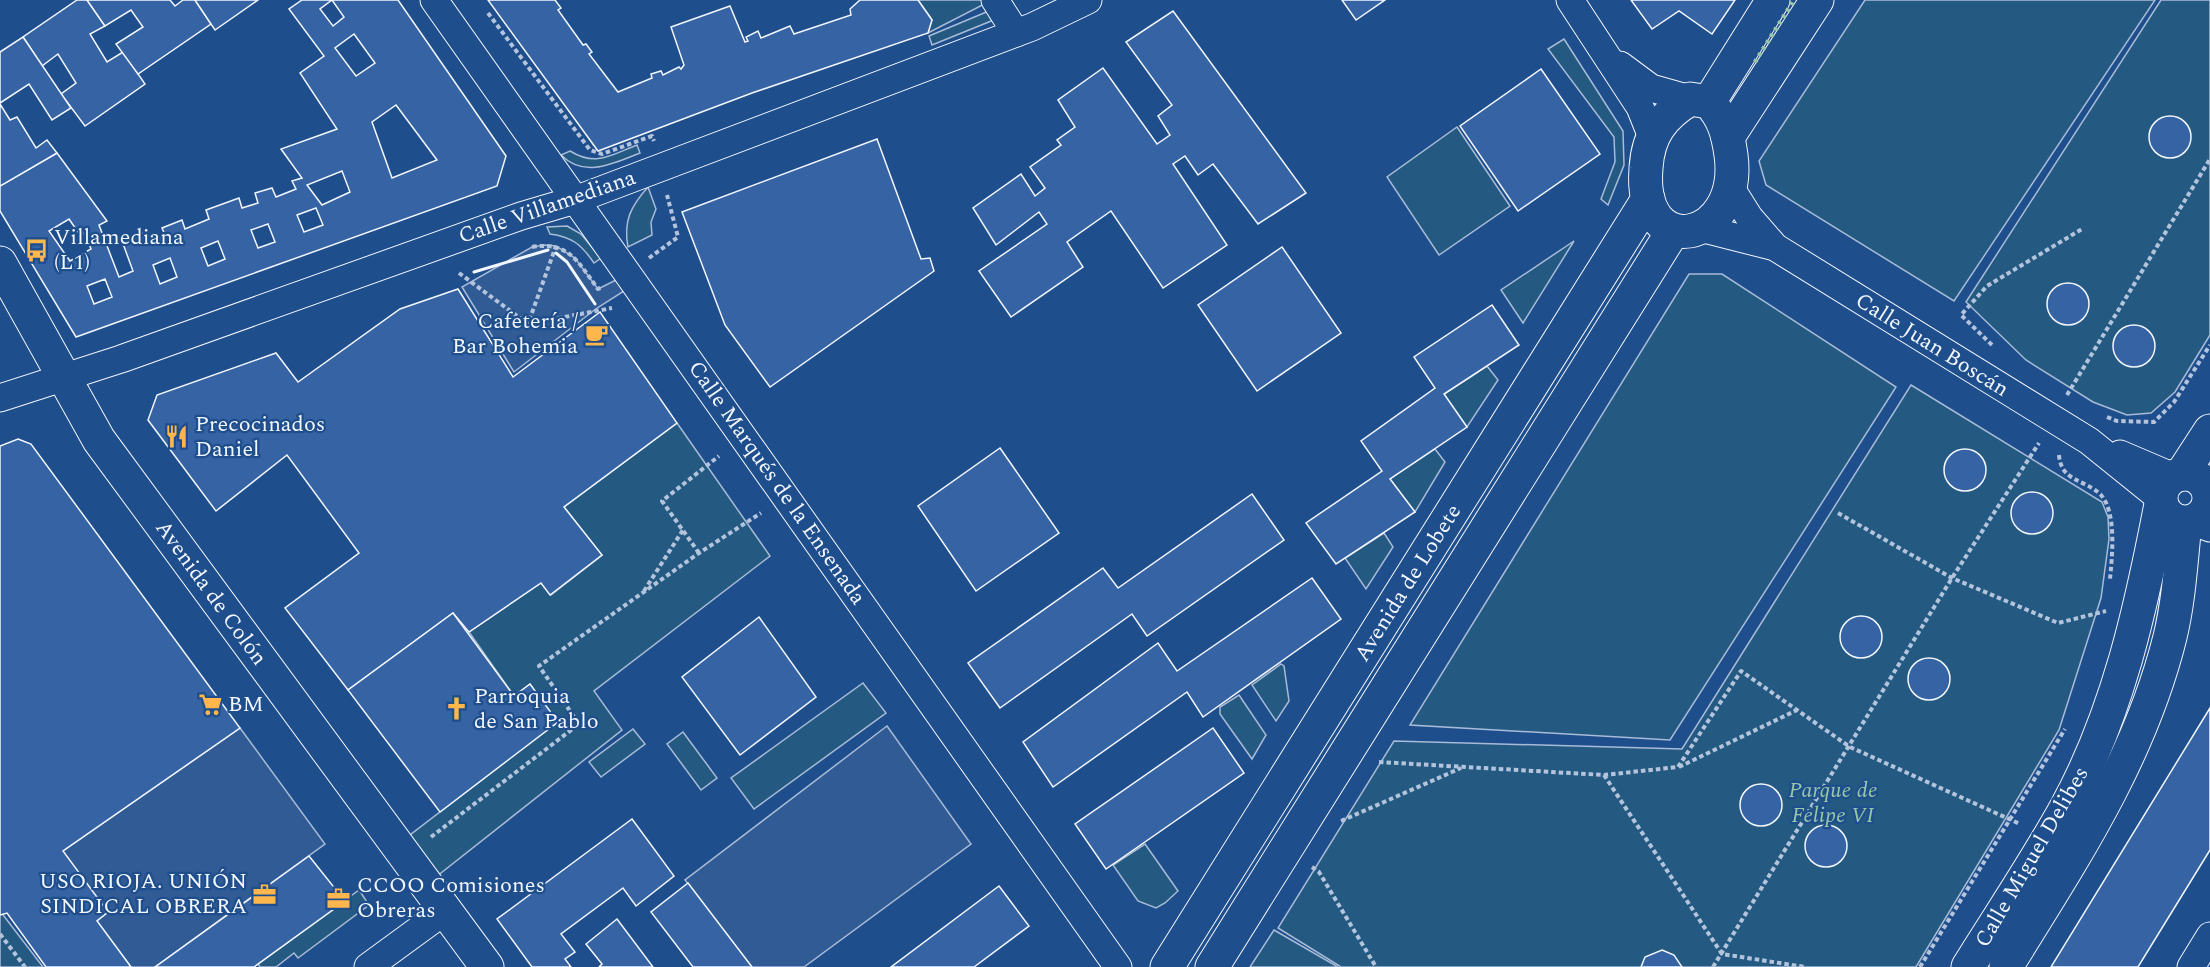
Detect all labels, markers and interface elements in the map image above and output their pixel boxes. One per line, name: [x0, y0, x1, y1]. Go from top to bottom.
street label: Calle Villamediana: [454, 161, 640, 253]
place label: Villamediana (L1): [54, 221, 184, 279]
bus stop icon: Villamediana (L1): [23, 237, 49, 263]
street label: Calle Juan Boscán: [1849, 284, 2015, 406]
place label: Cafetería / Bar Bohemia: [452, 305, 578, 363]
cafe icon: Cafetería / Bar Bohemia: [583, 321, 609, 347]
street label: Calle Marqués de la Ensenada: [680, 354, 874, 612]
place label: Precocinados Daniel: [195, 408, 325, 466]
restaurant icon: Precocinados Daniel: [164, 424, 190, 450]
street label: Avenida de Lobete: [1346, 498, 1470, 668]
street label: Avenida de Colón: [147, 514, 275, 672]
place label: Parroquia de San Pablo: [474, 680, 599, 738]
place label: BM: [228, 688, 264, 721]
supermarket icon: BM: [197, 691, 223, 717]
church icon: Parroquia de San Pablo: [443, 696, 469, 722]
street label: Calle Miguel Delibes: [1967, 760, 2097, 954]
park label: Parque de Felipe VI: [1788, 774, 1878, 832]
place label: USO RIOJA. UNIÓN SINDICAL OBRERA: [39, 865, 247, 923]
place label: CCOO Comisiones Obreras: [357, 869, 545, 927]
office icon: USO RIOJA. UNIÓN SINDICAL OBRERA: [252, 881, 278, 907]
office icon: CCOO Comisiones Obreras: [326, 885, 352, 911]

